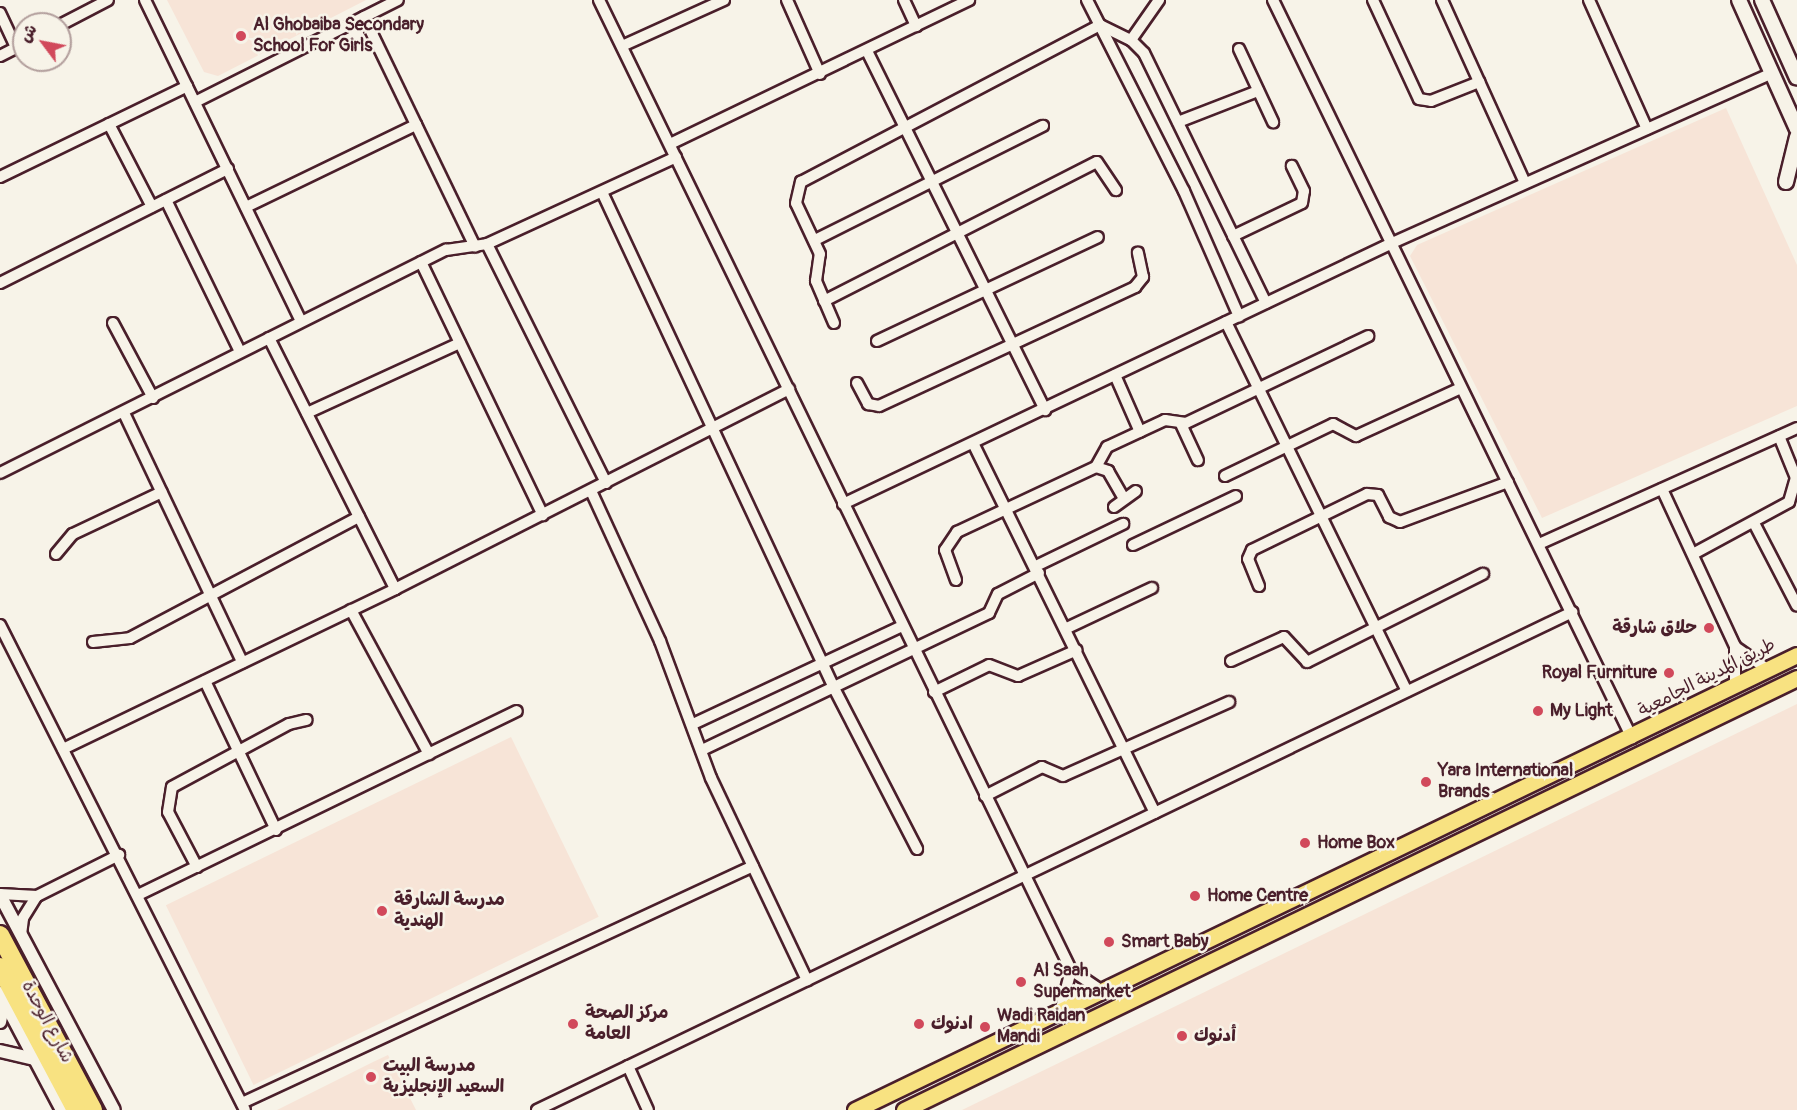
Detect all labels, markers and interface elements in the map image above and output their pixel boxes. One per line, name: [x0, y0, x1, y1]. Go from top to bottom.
north arrow: [12, 12, 72, 72]
place label: Al Ghobaiba Secondary School For Girls: [253, 15, 424, 57]
text: ش: [15, 21, 42, 46]
marker: Al Ghobaiba Secondary School For Girls: [234, 29, 248, 43]
place label: حلاق شارقة: [1612, 617, 1697, 639]
marker: حلاق شارقة: [1702, 621, 1716, 635]
street label: طريق المدينة الجامعية: [1635, 634, 1779, 722]
place label: Royal Furniture: [1542, 662, 1657, 684]
marker: Royal Furniture: [1662, 666, 1676, 680]
place label: My Light: [1550, 700, 1613, 722]
marker: My Light: [1531, 704, 1545, 718]
place label: Yara International Brands: [1438, 761, 1573, 804]
marker: Yara International Brands: [1419, 775, 1433, 789]
place label: Home Box: [1317, 832, 1395, 854]
marker: Home Box: [1298, 836, 1312, 850]
place label: Home Centre: [1207, 885, 1308, 907]
marker: Home Centre: [1188, 889, 1202, 903]
place label: مدرسة الشارقة الهندية: [394, 890, 505, 932]
marker: مدرسة الشارقة الهندية: [375, 904, 389, 918]
place label: Smart Baby: [1121, 931, 1209, 953]
marker: Smart Baby: [1102, 935, 1116, 949]
place label: Al Saah Supermarket: [1033, 961, 1131, 1004]
marker: Al Saah Supermarket: [1014, 975, 1028, 989]
street label: شارع الوحدة: [16, 977, 78, 1067]
place label: مركز الصحة العامة: [585, 1003, 668, 1046]
place label: Wadi Raidan Mandi: [997, 1006, 1086, 1048]
place label: ادنوك: [931, 1013, 973, 1035]
marker: مركز الصحة العامة: [566, 1017, 580, 1031]
marker: ادنوك: [912, 1017, 926, 1031]
marker: Wadi Raidan Mandi: [978, 1020, 992, 1034]
place label: أدنوك: [1194, 1025, 1236, 1047]
marker: أدنوك: [1175, 1029, 1189, 1043]
place label: مدرسة البيت السعيد الإنجليزية: [383, 1056, 504, 1098]
marker: مدرسة البيت السعيد الإنجليزية: [364, 1070, 378, 1084]

